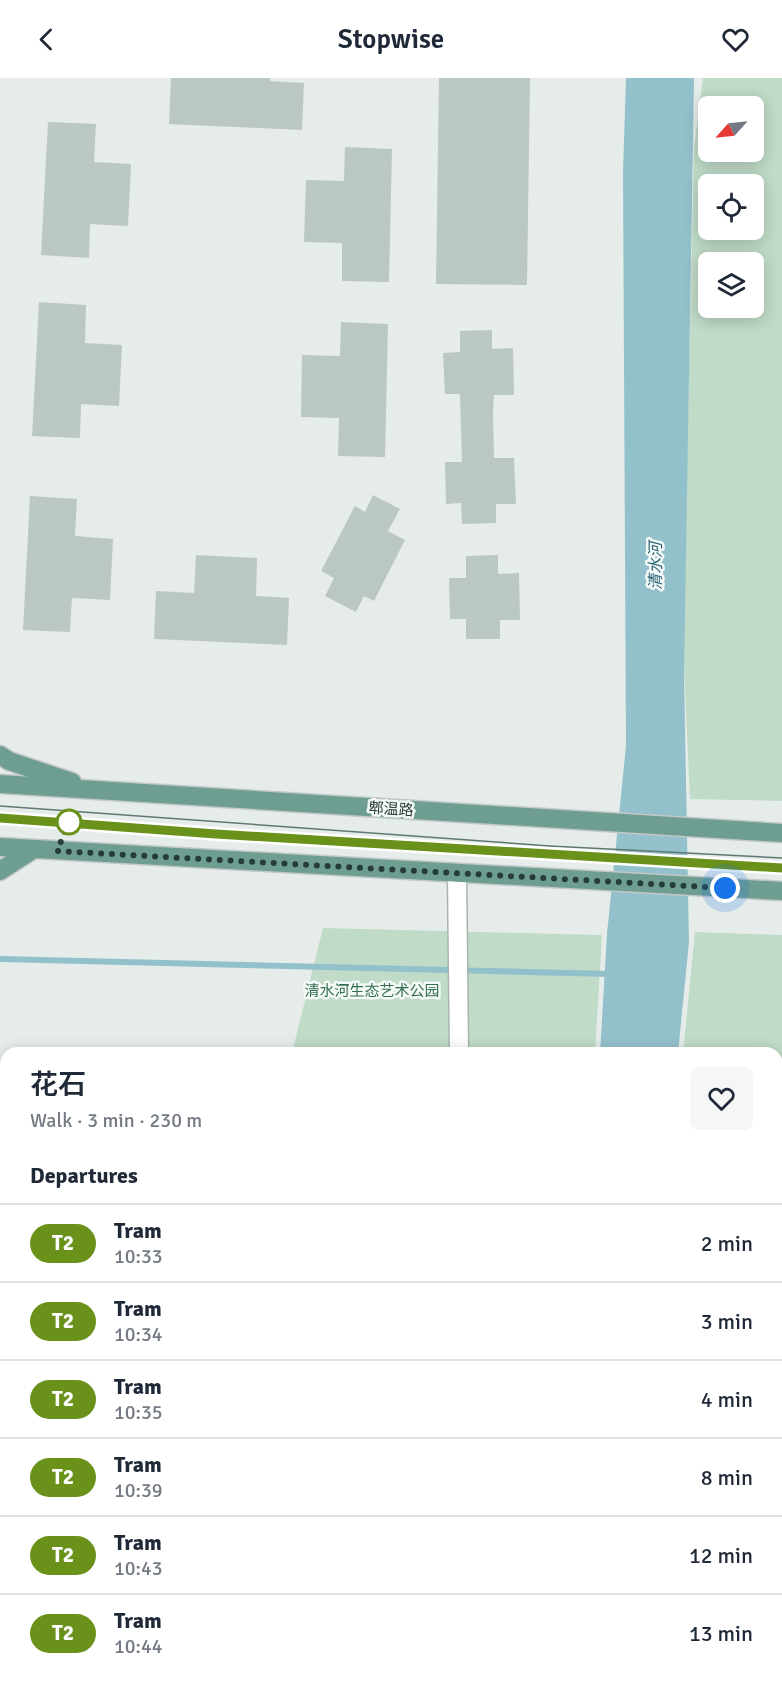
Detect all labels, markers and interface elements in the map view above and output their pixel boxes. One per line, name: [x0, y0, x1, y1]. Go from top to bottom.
icon: back: [30, 23, 63, 56]
text: Stopwise: [338, 23, 444, 56]
icon: heart: [719, 23, 752, 56]
north arrow: [698, 96, 764, 162]
map controls: [698, 96, 764, 318]
button: locate: [698, 174, 764, 240]
button: layers: [698, 252, 764, 318]
water label: 清水河: [646, 539, 666, 590]
street label: 郫温路: [368, 798, 414, 820]
unlabelled marker: [56, 809, 82, 835]
your location: [710, 873, 740, 903]
park label: 清水河生态艺术公园: [304, 982, 440, 1000]
button: heart: [690, 1067, 753, 1130]
text: 花石: [30, 1068, 86, 1102]
text: Walk · 3 min · 230 m: [30, 1108, 202, 1133]
text: Departures: [30, 1162, 138, 1189]
text: Tram: [114, 1217, 162, 1244]
text: T2: [52, 1230, 74, 1256]
text: 2 min: [701, 1230, 753, 1257]
text: 10:33: [114, 1244, 163, 1269]
text: Tram: [114, 1295, 162, 1322]
text: T2: [52, 1308, 74, 1334]
text: 3 min: [701, 1308, 753, 1335]
text: 10:34: [114, 1322, 163, 1347]
text: Tram: [114, 1373, 162, 1400]
text: T2: [52, 1386, 74, 1412]
text: 4 min: [701, 1386, 753, 1413]
text: 10:35: [114, 1400, 163, 1425]
text: Tram: [114, 1451, 162, 1478]
text: T2: [52, 1464, 74, 1490]
text: 8 min: [701, 1464, 753, 1491]
text: 10:39: [114, 1478, 163, 1503]
text: Tram: [114, 1529, 162, 1556]
text: T2: [52, 1542, 74, 1568]
text: 12 min: [689, 1542, 753, 1569]
text: 10:43: [114, 1556, 163, 1581]
text: Tram: [114, 1607, 162, 1634]
text: T2: [52, 1620, 74, 1646]
text: 13 min: [689, 1620, 753, 1647]
text: 10:44: [114, 1634, 163, 1659]

